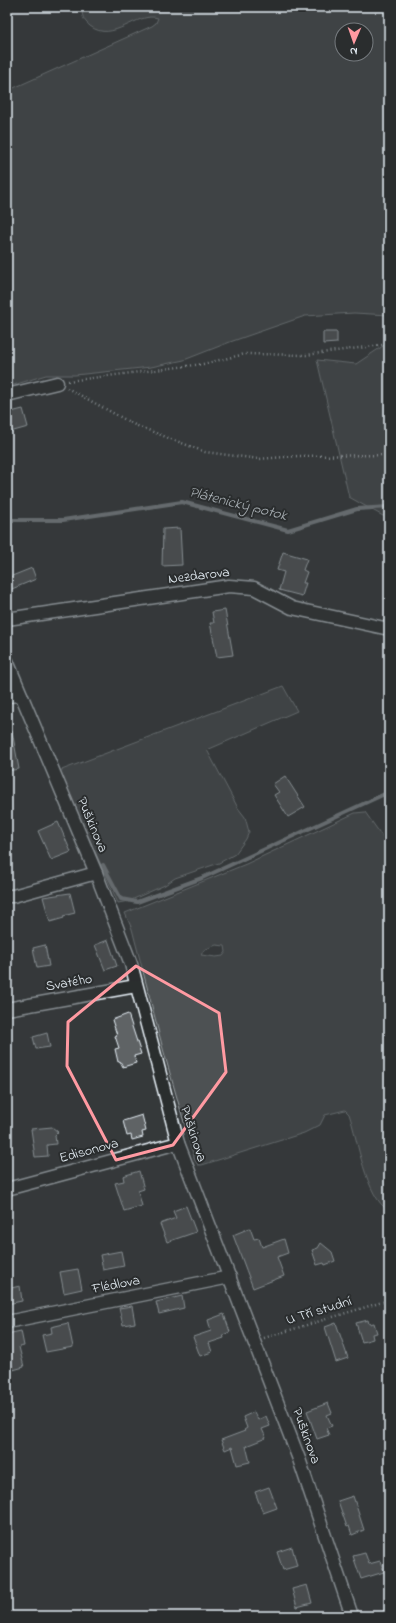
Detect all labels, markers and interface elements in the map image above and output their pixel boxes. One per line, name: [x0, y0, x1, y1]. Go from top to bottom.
north arrow: [334, 22, 374, 62]
text: N: [350, 43, 358, 59]
water label: Plátenický potok: [187, 481, 291, 528]
street label: Nezdarova: [167, 562, 231, 590]
street label: Puškinova: [71, 794, 113, 856]
street label: Svatého: [44, 969, 94, 997]
street label: Puškinova: [174, 1103, 212, 1165]
street label: Edisonova: [57, 1133, 121, 1169]
street label: Flédlova: [89, 1270, 142, 1300]
street label: U Tří studní: [283, 1291, 355, 1331]
street label: Puškinova: [286, 1405, 326, 1467]

